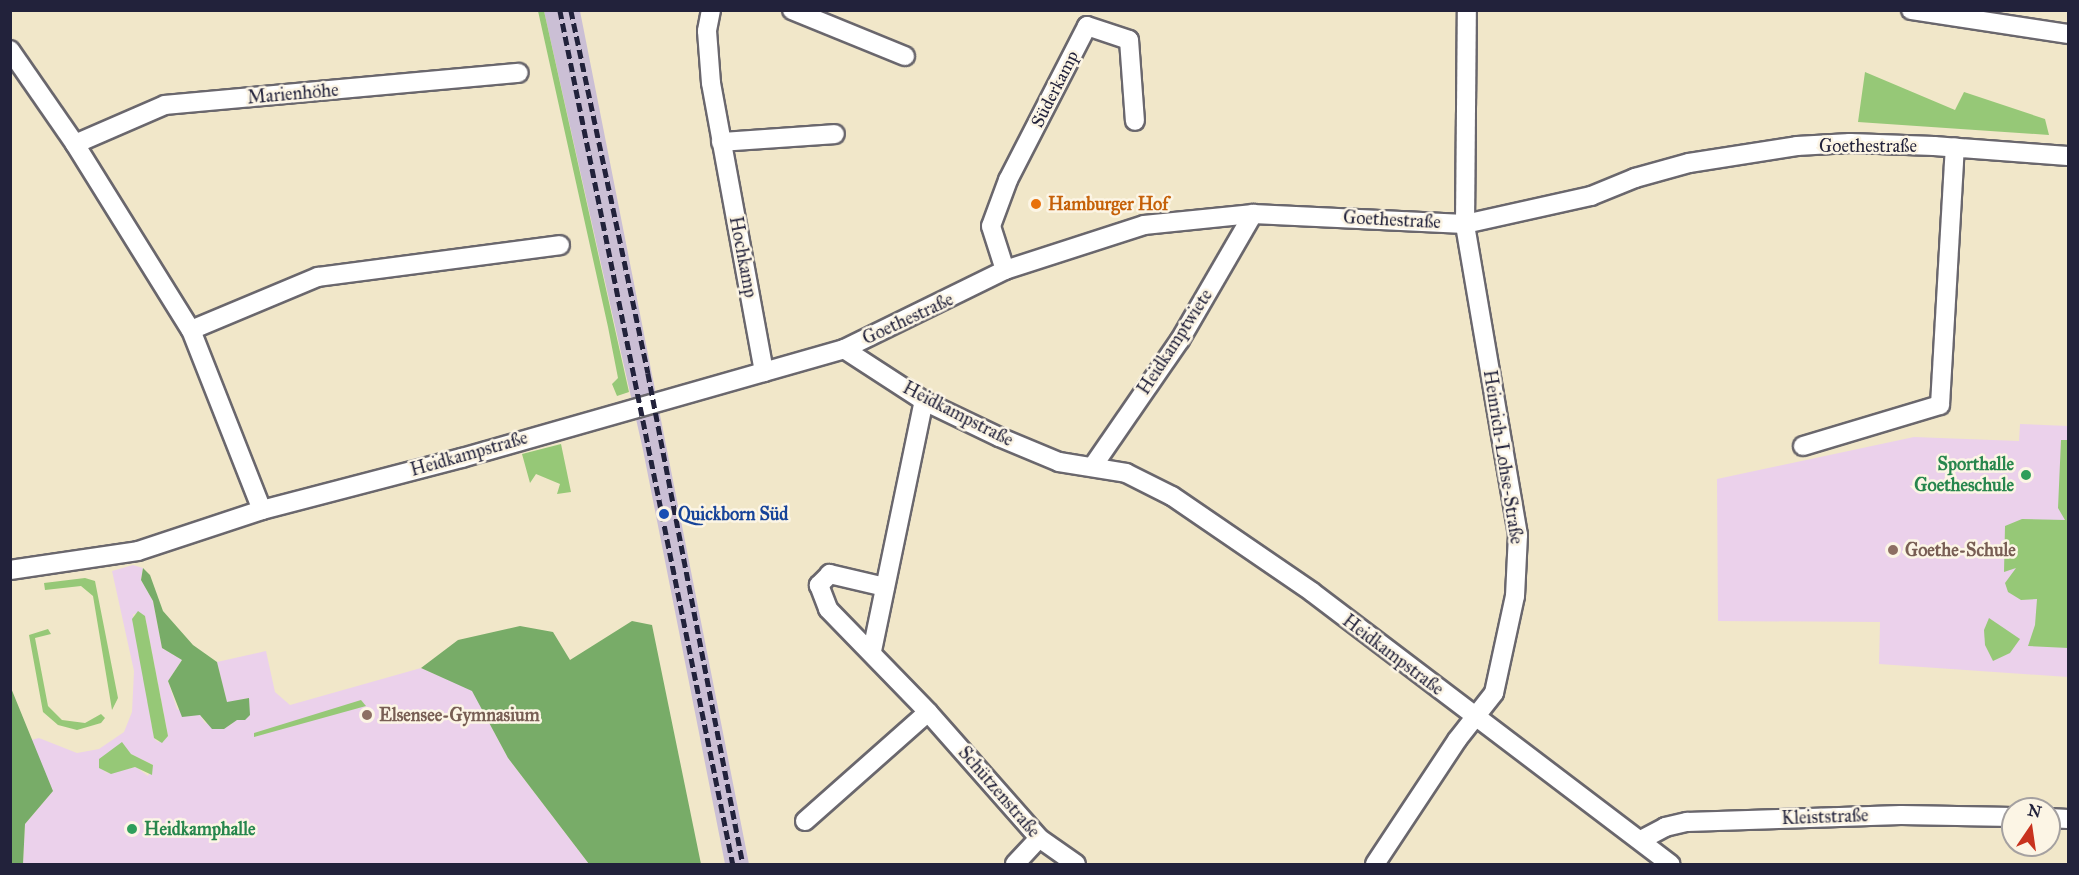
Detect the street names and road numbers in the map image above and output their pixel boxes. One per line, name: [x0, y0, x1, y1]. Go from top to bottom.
street label: Süderkamp: [1026, 47, 1084, 131]
street label: Marienhöhe: [246, 79, 340, 109]
street label: Goethestraße: [1819, 135, 1917, 157]
street label: Goethestraße: [1343, 207, 1441, 233]
street label: Hochkamp: [725, 215, 761, 299]
street label: Heidkamptwiete: [1133, 285, 1217, 399]
street label: Goethestraße: [859, 289, 957, 349]
street label: Heinrich-Lohse-Straße: [1479, 368, 1527, 546]
street label: Heidkampstraße: [899, 377, 1017, 451]
street label: Heidkampstraße: [408, 427, 530, 481]
street label: Heidkampstraße: [1338, 610, 1448, 700]
street label: Schützenstraße: [954, 742, 1044, 842]
street label: Kleiststraße: [1781, 805, 1869, 829]

